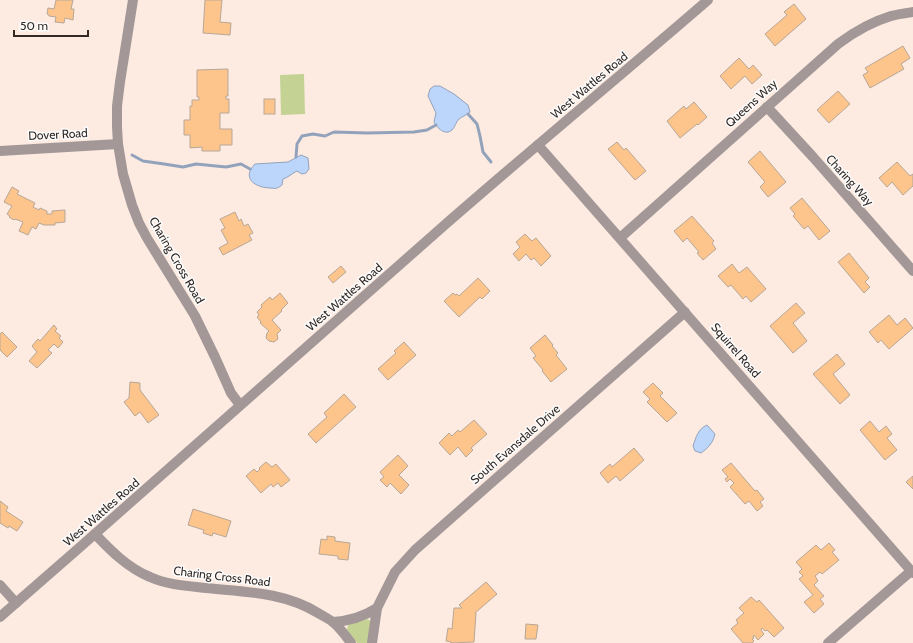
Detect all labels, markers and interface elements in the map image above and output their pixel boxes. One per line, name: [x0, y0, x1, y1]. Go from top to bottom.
scale bar: [14, 12, 88, 38]
text: 50 m: [20, 18, 48, 33]
street label: West Wattles Road: [547, 48, 631, 122]
street label: Queens Way: [722, 76, 780, 130]
street label: Dover Road: [28, 125, 88, 143]
street label: Charing Way: [823, 151, 877, 209]
street label: Charing Cross Road: [146, 214, 208, 306]
street label: West Wattles Road: [303, 260, 385, 334]
street label: Squirrel Road: [708, 320, 764, 380]
street label: South Evansdale Drive: [467, 401, 563, 487]
street label: West Wattles Road: [60, 475, 142, 549]
street label: Charing Cross Road: [173, 563, 271, 589]

